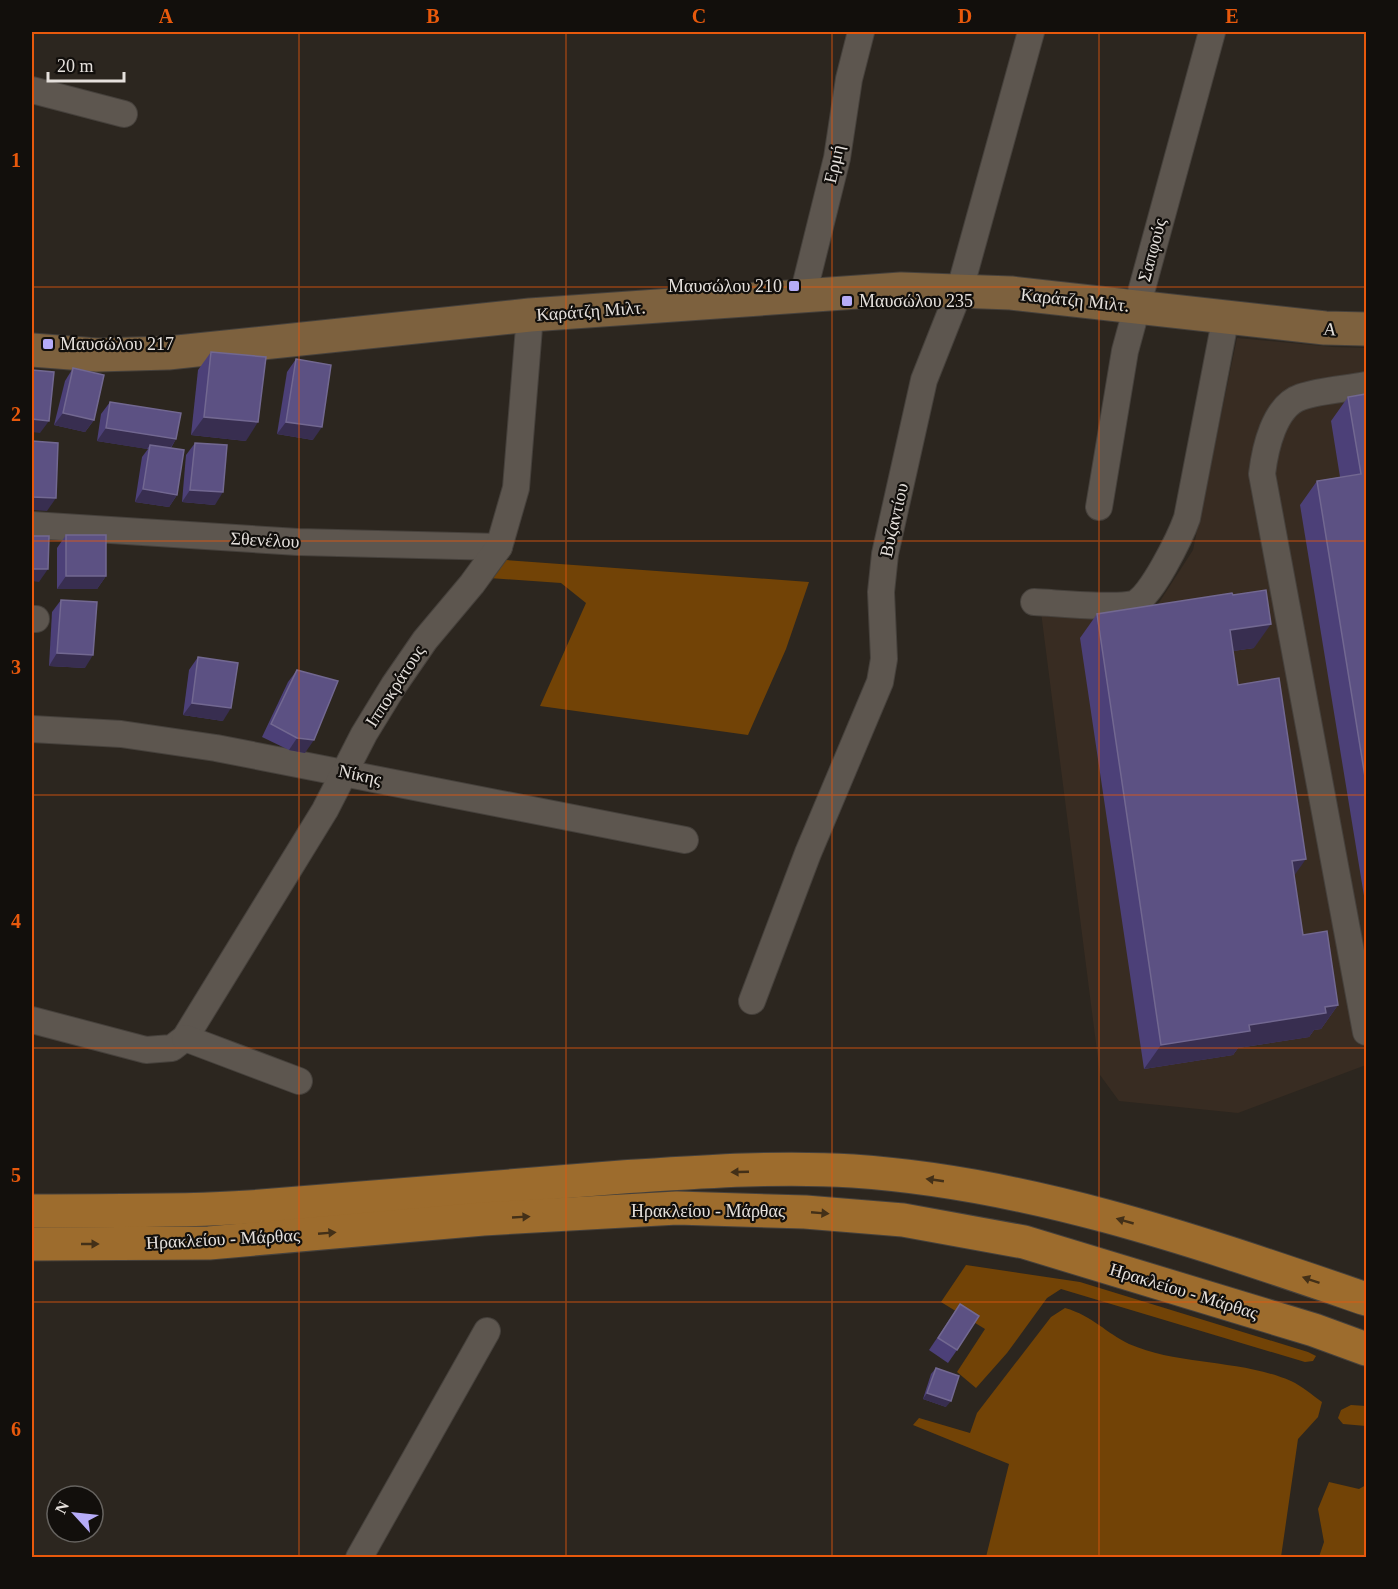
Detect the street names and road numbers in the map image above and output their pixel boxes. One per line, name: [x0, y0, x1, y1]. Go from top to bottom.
street label: Ερμή: [820, 143, 848, 185]
street label: Σαπφούς: [1134, 216, 1170, 284]
street label: Καράτζη Μιλτ.: [1020, 284, 1130, 316]
street label: Καράτζη Μιλτ.: [536, 297, 646, 325]
street label: Α: [1323, 318, 1337, 340]
street label: Βυζαντίου: [876, 481, 912, 559]
street label: Σθενέλου: [230, 528, 300, 552]
street label: Ιπποκράτους: [361, 642, 429, 730]
street label: Νίκης: [337, 761, 383, 789]
street label: Ηρακλείου - Μάρθας: [631, 1201, 785, 1221]
street label: Ηρακλείου - Μάρθας: [146, 1225, 300, 1253]
street label: Ηρακλείου - Μάρθας: [1107, 1259, 1261, 1323]

